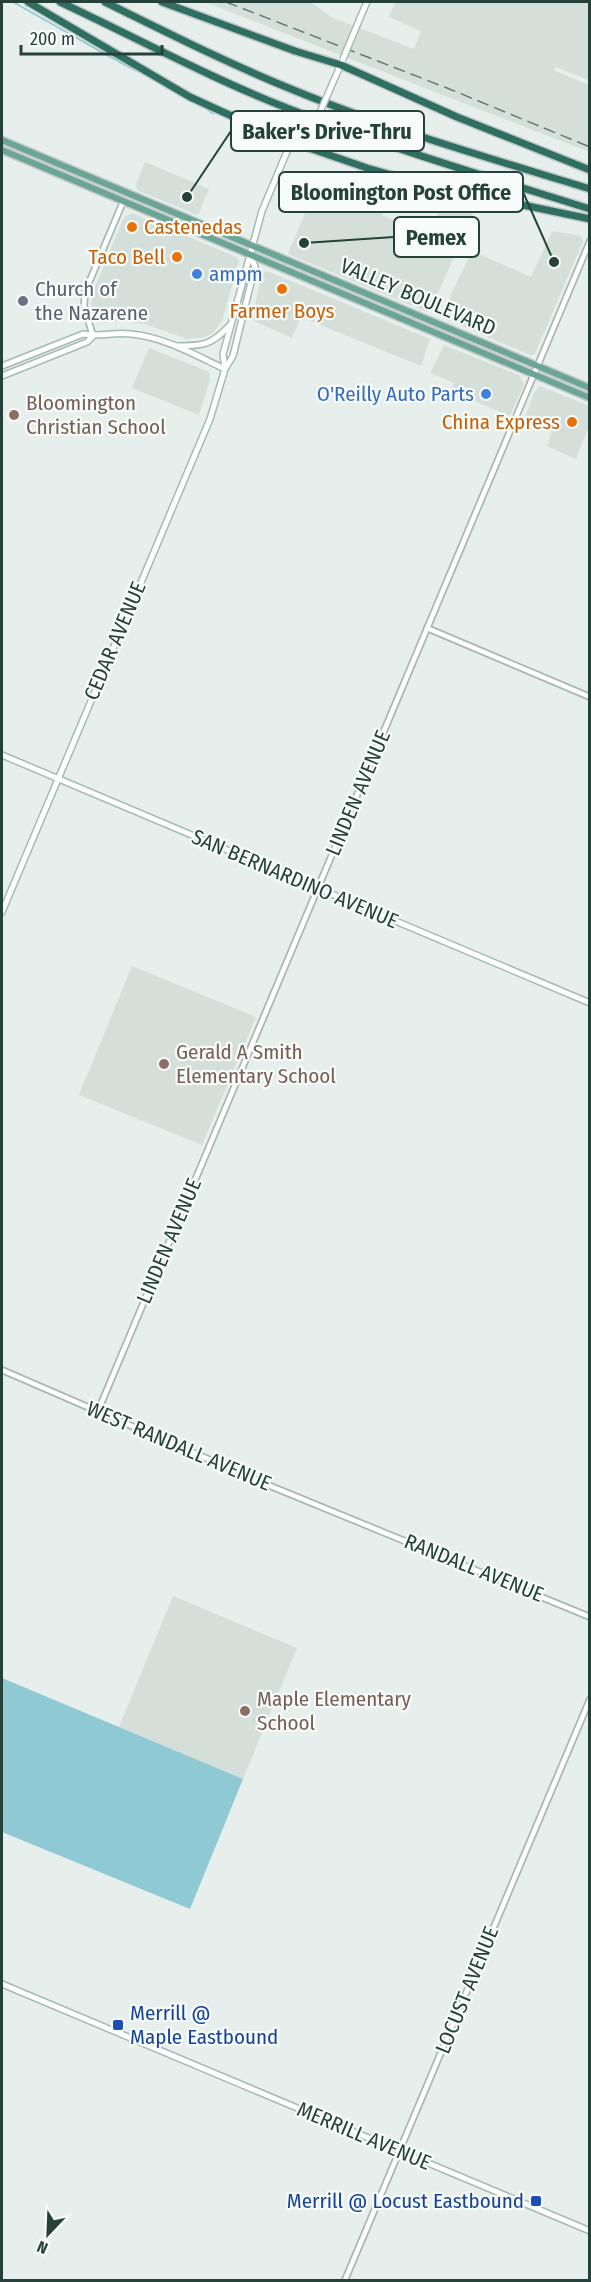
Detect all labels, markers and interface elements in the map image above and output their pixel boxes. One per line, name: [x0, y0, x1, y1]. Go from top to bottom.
scale bar: [21, 18, 162, 56]
text: 200 m: [30, 28, 75, 50]
callout: Baker's Drive-Thru: [231, 111, 424, 151]
text: Baker's Drive-Thru: [242, 118, 412, 145]
callout: Bloomington Post Office: [279, 172, 523, 212]
text: Bloomington Post Office: [291, 179, 511, 206]
place label: Castenedas: [144, 214, 242, 240]
callout: Pemex: [394, 217, 479, 257]
marker: Castenedas: [125, 220, 139, 234]
text: Pemex: [406, 224, 467, 251]
place label: Taco Bell: [89, 244, 165, 270]
marker: Taco Bell: [170, 250, 184, 264]
street label: VALLEY BOULEVARD: [336, 253, 500, 341]
place label: ampm: [209, 261, 263, 287]
marker: ampm: [190, 267, 204, 281]
place label: Church of the Nazarene: [35, 276, 148, 326]
marker: Farmer Boys: [275, 282, 289, 296]
marker: Church of the Nazarene: [16, 294, 30, 308]
place label: Farmer Boys: [230, 298, 335, 324]
place label: O'Reilly Auto Parts: [317, 381, 474, 407]
marker: O'Reilly Auto Parts: [479, 387, 493, 401]
place label: Bloomington Christian School: [26, 390, 166, 440]
marker: Bloomington Christian School: [7, 408, 21, 422]
place label: China Express: [442, 409, 560, 435]
marker: China Express: [565, 415, 579, 429]
street label: CEDAR AVENUE: [78, 578, 152, 704]
street label: LINDEN AVENUE: [320, 726, 396, 860]
street label: SAN BERNARDINO AVENUE: [188, 824, 402, 934]
place label: Gerald A Smith Elementary School: [176, 1039, 336, 1089]
marker: Gerald A Smith Elementary School: [157, 1057, 171, 1071]
street label: LINDEN AVENUE: [131, 1174, 207, 1308]
street label: WEST RANDALL AVENUE: [83, 1395, 275, 1497]
street label: RANDALL AVENUE: [400, 1528, 548, 1608]
place label: Maple Elementary School: [257, 1686, 412, 1736]
marker: Maple Elementary School: [238, 1704, 252, 1718]
street label: LOCUST AVENUE: [430, 1922, 504, 2057]
place label: Merrill @ Maple Eastbound: [130, 2000, 278, 2050]
marker: Merrill @ Maple Eastbound: [111, 2018, 125, 2032]
street label: MERRILL AVENUE: [293, 2096, 435, 2176]
place label: Merrill @ Locust Eastbound: [287, 2188, 524, 2214]
marker: Merrill @ Locust Eastbound: [529, 2194, 543, 2208]
north arrow: [18, 2204, 78, 2264]
text: N: [34, 2237, 50, 2258]

